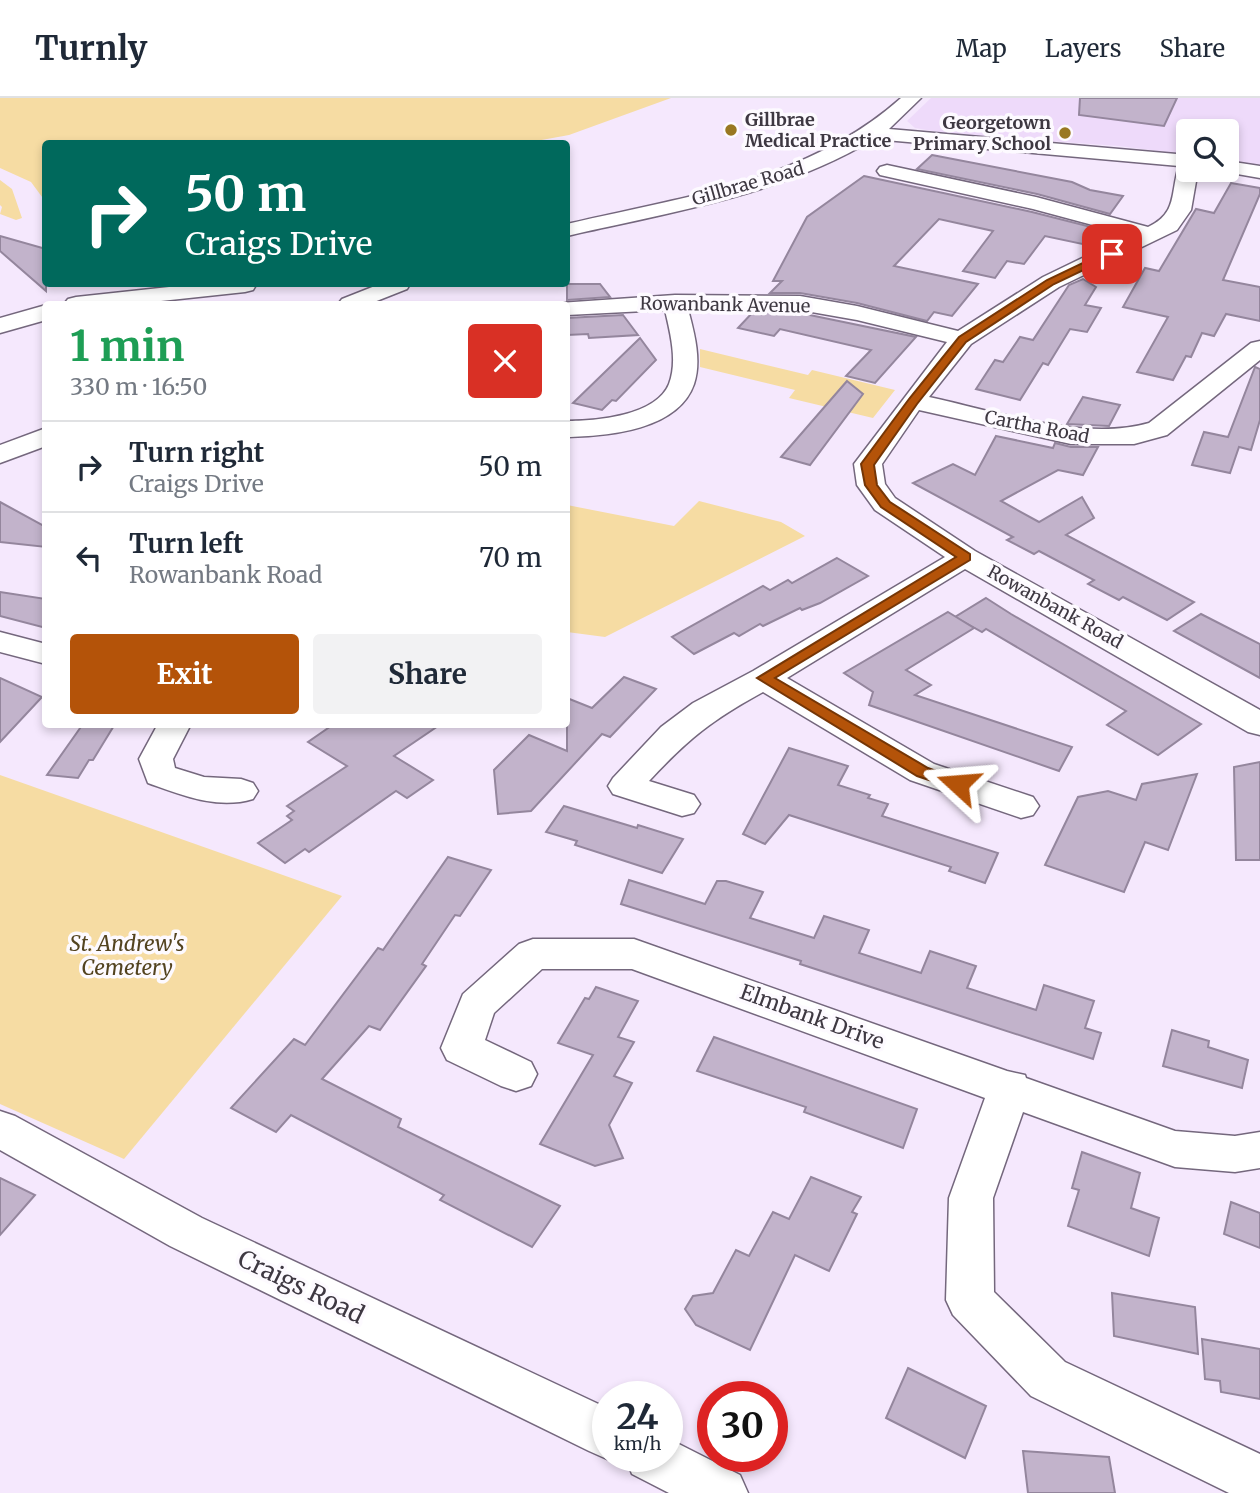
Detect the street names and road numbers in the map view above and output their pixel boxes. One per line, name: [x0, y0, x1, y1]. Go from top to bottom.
street label: Gillbrae Road: [689, 157, 807, 210]
street label: Rowanbank Avenue: [639, 292, 811, 317]
street label: Cartha Road: [983, 405, 1092, 448]
street label: Rowanbank Road: [984, 560, 1127, 653]
street label: Elmbank Drive: [736, 978, 888, 1055]
street label: Craigs Road: [233, 1243, 369, 1330]

